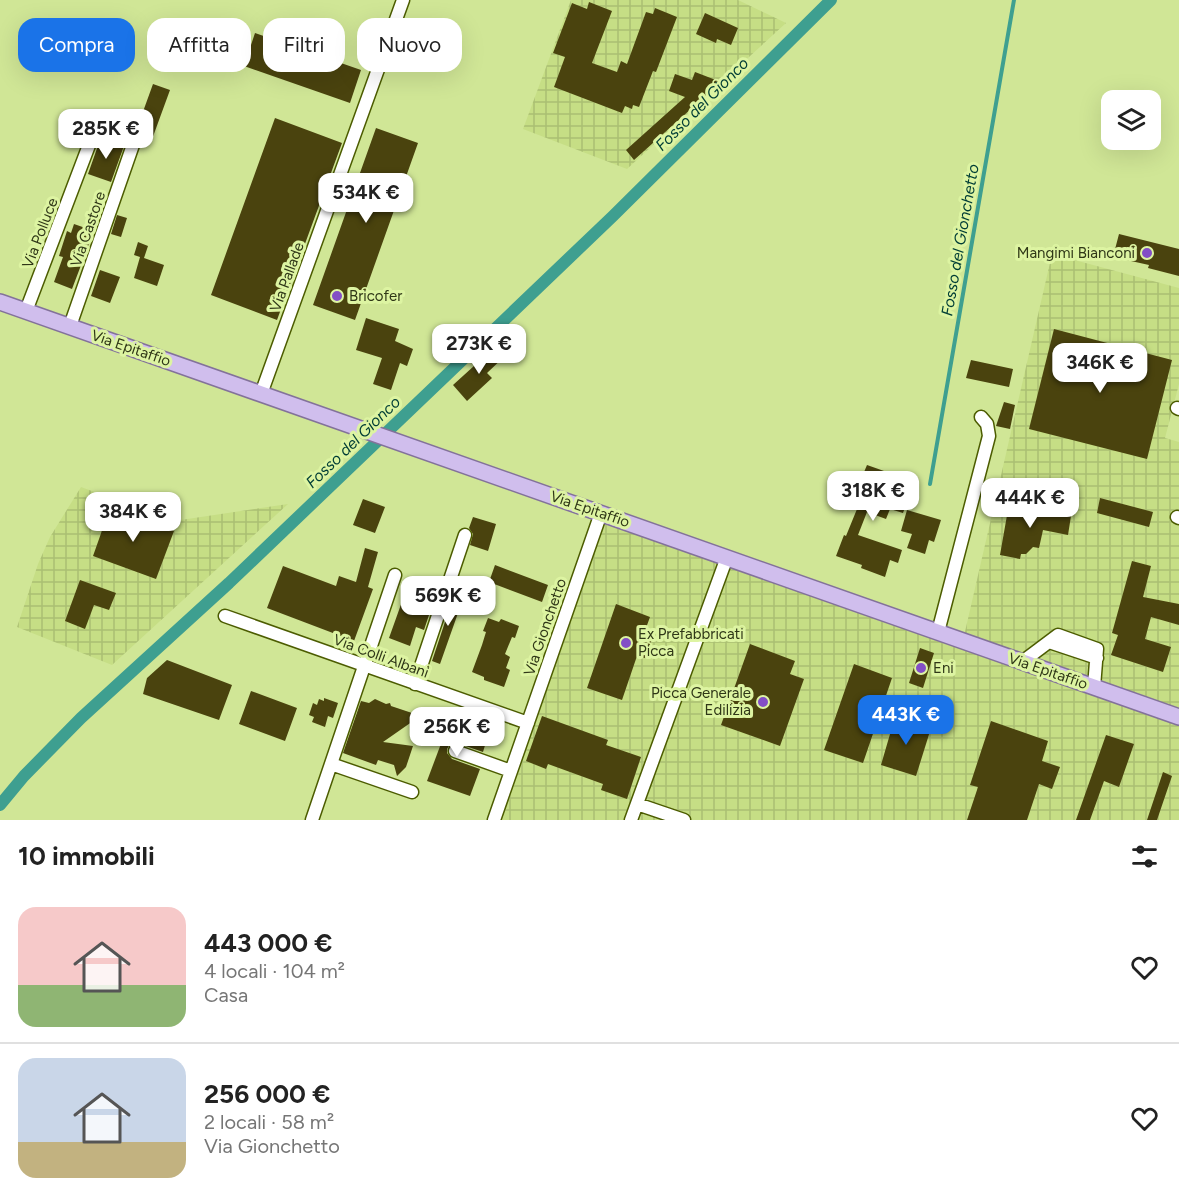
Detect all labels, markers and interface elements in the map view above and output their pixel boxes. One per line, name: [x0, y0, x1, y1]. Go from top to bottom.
chip: Compra: [18, 18, 135, 72]
chip: Affitta: [147, 18, 251, 72]
chip: Filtri: [263, 18, 345, 72]
chip: Nuovo: [357, 18, 462, 72]
water label: Fosso del Gionco: [651, 53, 753, 155]
map controls: [1101, 90, 1161, 150]
button: layers: [1101, 90, 1161, 150]
pin: 285K €: [57, 109, 155, 160]
text: 285K €: [72, 116, 140, 140]
water label: Fosso del Gionchetto: [937, 163, 983, 317]
pin: 534K €: [317, 173, 415, 224]
text: 534K €: [332, 180, 400, 204]
street label: Via Castore: [67, 189, 109, 269]
street label: Via Polluce: [18, 195, 62, 271]
street label: Via Pallade: [266, 240, 308, 314]
place label: Mangimi Bianconi: [1017, 244, 1135, 262]
marker: Mangimi Bianconi: [1140, 246, 1154, 260]
place label: Bricofer: [349, 287, 402, 305]
marker: Bricofer: [330, 289, 344, 303]
pin: 273K €: [430, 324, 528, 375]
street label: Via Epitaffio: [89, 326, 173, 370]
text: 273K €: [446, 331, 512, 355]
pin: 346K €: [1051, 343, 1149, 394]
text: 346K €: [1066, 350, 1134, 374]
water label: Fosso del Gionco: [302, 392, 404, 492]
pin: 318K €: [824, 471, 922, 522]
text: 318K €: [841, 478, 905, 502]
pin: 444K €: [981, 478, 1079, 529]
text: 444K €: [995, 485, 1065, 509]
street label: Via Epitaffio: [548, 487, 632, 531]
pin: 384K €: [84, 492, 182, 543]
text: 384K €: [99, 499, 167, 523]
pin: 569K €: [399, 576, 497, 627]
street label: Via Gionchetto: [520, 576, 570, 678]
text: 569K €: [415, 583, 481, 607]
place label: Ex Prefabbricati Picca: [638, 625, 744, 660]
street label: Via Colli Albani: [331, 630, 431, 682]
marker: Ex Prefabbricati Picca: [619, 636, 633, 650]
street label: Via Epitaffio: [1006, 649, 1090, 693]
place label: Eni: [933, 659, 954, 677]
marker: Eni: [914, 661, 928, 675]
place label: Picca Generale Edilizia: [651, 684, 751, 719]
marker: Picca Generale Edilizia: [756, 695, 770, 709]
pin: 443K €: [857, 695, 955, 746]
text: 443K €: [872, 702, 940, 726]
pin: 256K €: [408, 707, 506, 758]
text: 256K €: [424, 714, 490, 738]
text: 10 immobili: [18, 840, 155, 872]
icon: filters: [1128, 840, 1161, 873]
text: 443 000 €: [204, 927, 332, 959]
icon: home: [66, 931, 138, 1003]
icon: heart: [1128, 951, 1161, 984]
text: 4 locali · 104 m²: [204, 959, 345, 983]
text: Casa: [204, 983, 248, 1007]
text: 256 000 €: [204, 1078, 330, 1110]
icon: home: [66, 1082, 138, 1154]
icon: heart: [1128, 1102, 1161, 1135]
text: 2 locali · 58 m²: [204, 1110, 334, 1134]
text: Via Gionchetto: [204, 1134, 340, 1158]

